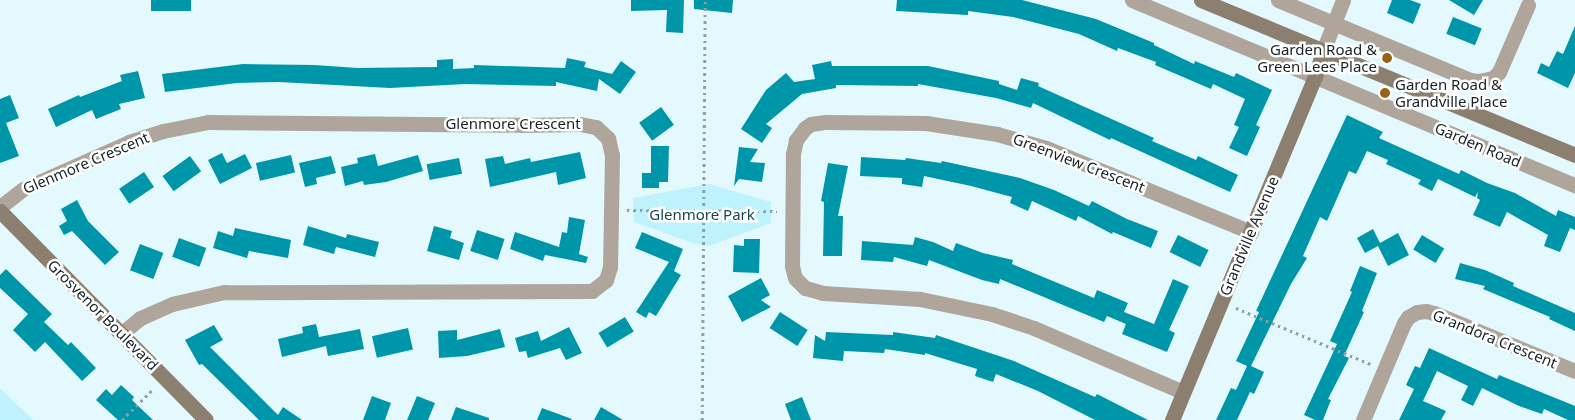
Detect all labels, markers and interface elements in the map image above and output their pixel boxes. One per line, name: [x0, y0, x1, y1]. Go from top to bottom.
place label: Garden Road & Green Lees Place: [1257, 40, 1377, 75]
marker: Garden Road & Green Lees Place: [1381, 52, 1393, 64]
place label: Garden Road & Grandville Place: [1395, 75, 1507, 110]
marker: Garden Road & Grandville Place: [1379, 87, 1391, 99]
street label: Glenmore Crescent: [445, 115, 581, 133]
street label: Garden Road: [1432, 119, 1524, 171]
street label: Glenmore Crescent: [20, 128, 152, 198]
street label: Greenview Crescent: [1011, 130, 1147, 196]
street label: Grandville Avenue: [1216, 174, 1282, 298]
park label: Glenmore Park: [649, 206, 755, 224]
street label: Grosvenor Boulevard: [44, 256, 162, 374]
street label: Grandora Crescent: [1430, 306, 1560, 372]

